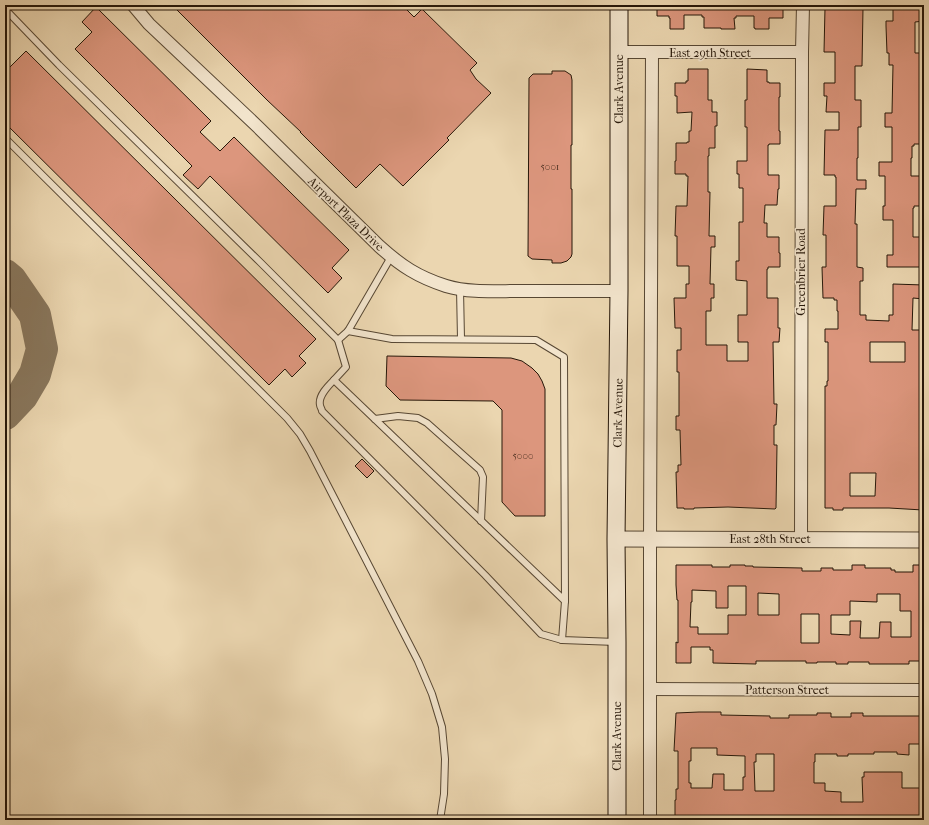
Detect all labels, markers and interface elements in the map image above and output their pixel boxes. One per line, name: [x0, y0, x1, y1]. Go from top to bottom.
street label: East 29th Street: [669, 46, 752, 60]
street label: Clark Avenue: [612, 54, 626, 124]
house number: 5001: [541, 161, 559, 173]
street label: Airport Plaza Drive: [304, 173, 387, 254]
street label: Greenbrier Road: [794, 228, 808, 316]
street label: Clark Avenue: [610, 378, 626, 448]
house number: 5000: [513, 450, 533, 462]
street label: East 28th Street: [729, 532, 812, 546]
street label: Patterson Street: [745, 683, 830, 697]
street label: Clark Avenue: [610, 701, 624, 771]

